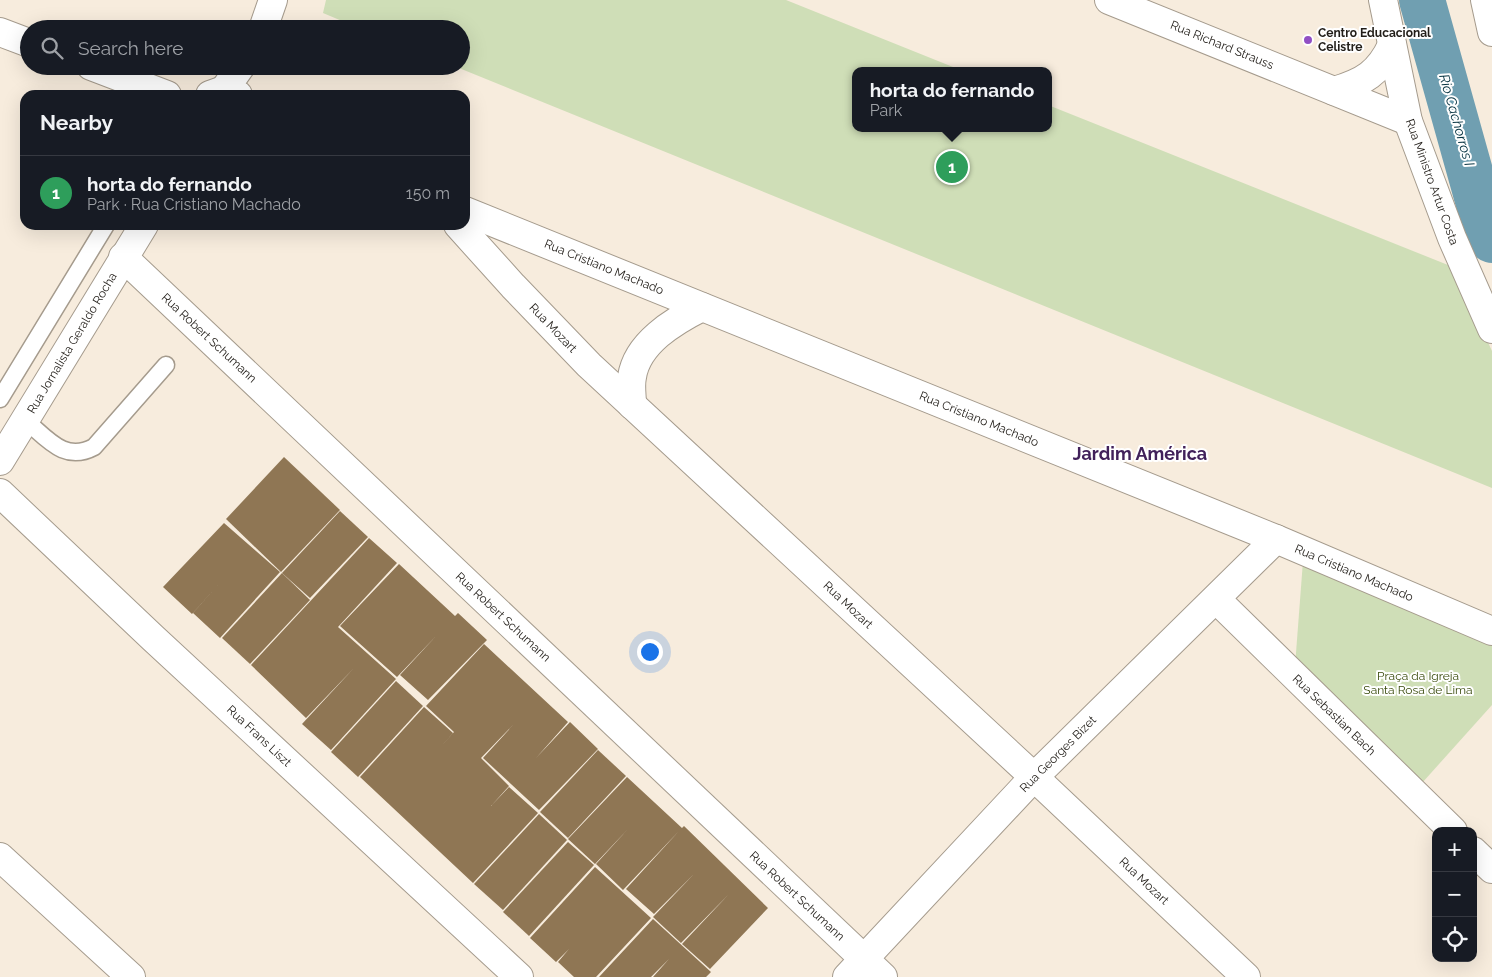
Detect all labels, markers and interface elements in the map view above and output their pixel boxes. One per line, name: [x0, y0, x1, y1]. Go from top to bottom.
street label: Rua Richard Strauss: [1168, 18, 1276, 72]
search box: [20, 20, 470, 75]
place label: Centro Educacional Celistre: [1318, 26, 1431, 54]
icon: search: [38, 34, 66, 62]
marker: Centro Educacional Celistre: [1302, 34, 1314, 46]
text: Search here: [78, 37, 184, 59]
popup: [852, 67, 1052, 132]
water label: Rio Cachorros I: [1436, 72, 1478, 168]
text: horta do fernando: [870, 79, 1034, 101]
text: Park: [870, 101, 902, 120]
text: Nearby: [40, 110, 113, 135]
street label: Rua Ministro Artur Costa: [1403, 117, 1461, 247]
pin: 1: [936, 148, 968, 186]
text: horta do fernando: [87, 173, 252, 195]
text: 1: [52, 184, 60, 203]
text: 150 m: [406, 184, 450, 203]
text: Park · Rua Cristiano Machado: [87, 195, 301, 214]
street label: Rua Cristiano Machado: [542, 237, 666, 297]
street label: Rua Jornalista Geraldo Rocha: [24, 270, 120, 416]
street label: Rua Robert Schumann: [159, 290, 259, 386]
street label: Rua Mozart: [526, 301, 580, 355]
street label: Rua Cristiano Machado: [917, 389, 1041, 449]
district label: Jardim América: [1073, 443, 1207, 464]
street label: Rua Cristiano Machado: [1293, 542, 1415, 604]
street label: Rua Robert Schumann: [453, 569, 553, 665]
street label: Rua Mozart: [820, 579, 876, 631]
your location: [637, 639, 663, 665]
park label: Praça da Igreja Santa Rosa de Lima: [1363, 669, 1473, 697]
street label: Rua Sebastian Bach: [1290, 672, 1378, 758]
street label: Rua Frans Liszt: [224, 703, 294, 769]
street label: Rua Georges Bizet: [1017, 713, 1099, 795]
map controls: [1432, 827, 1477, 962]
button: +: [1432, 827, 1477, 872]
street label: Rua Robert Schumann: [747, 848, 847, 944]
street label: Rua Mozart: [1116, 855, 1172, 907]
button: −: [1432, 872, 1477, 917]
button: locate: [1432, 917, 1477, 962]

